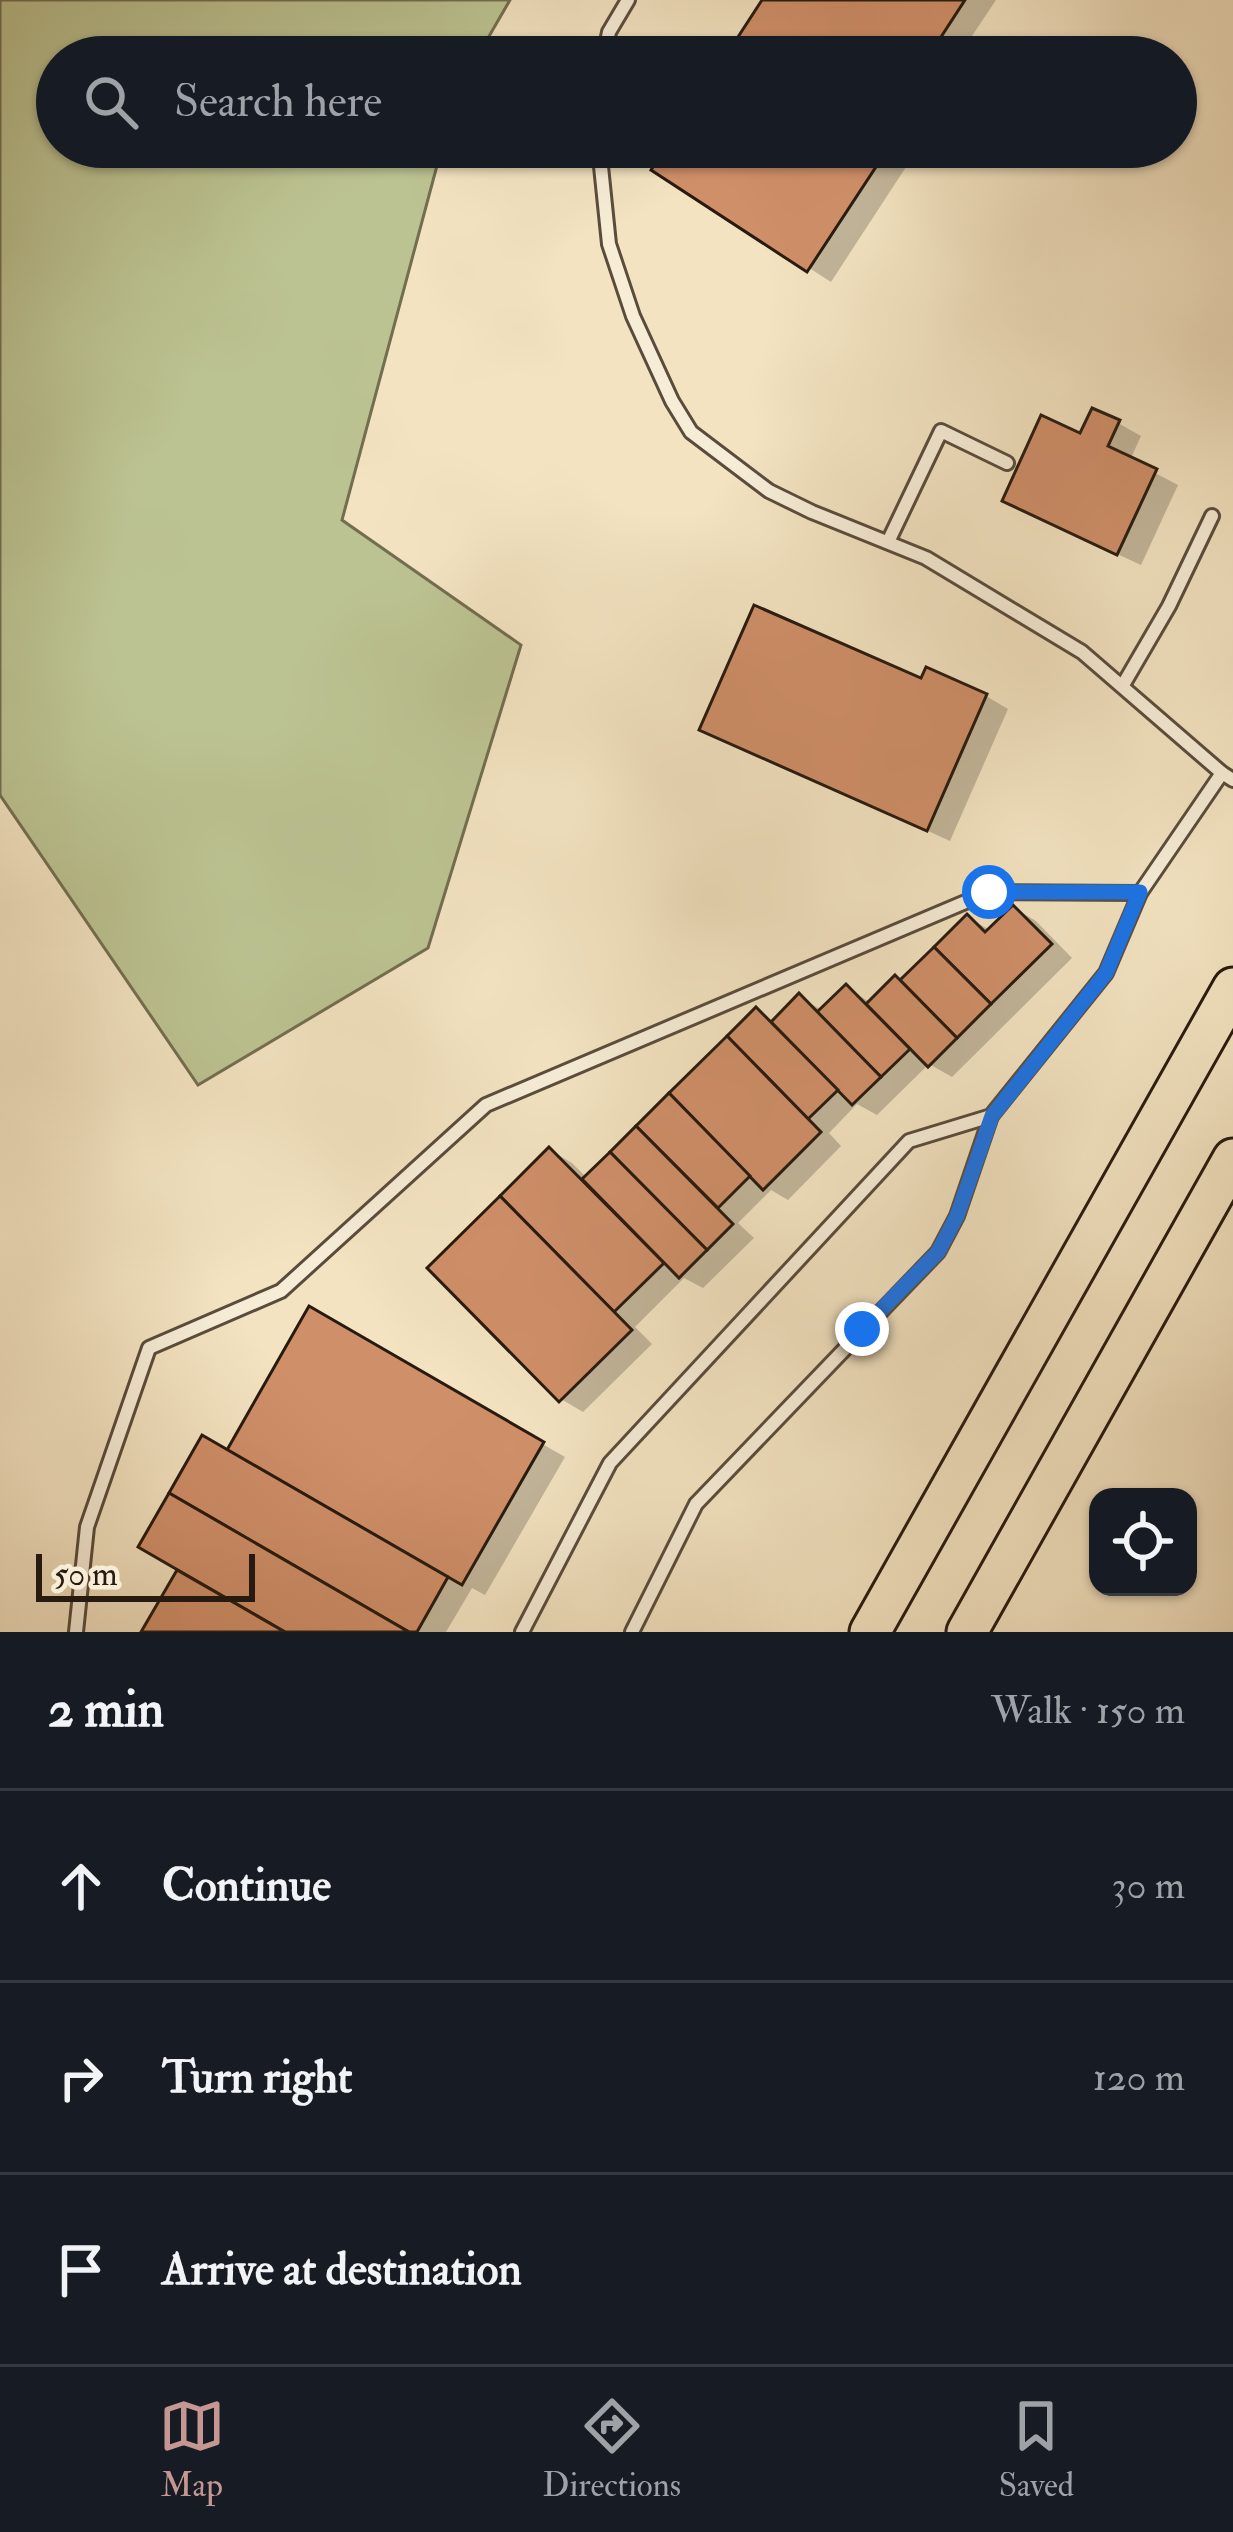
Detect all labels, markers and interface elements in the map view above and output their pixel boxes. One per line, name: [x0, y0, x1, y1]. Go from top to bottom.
search box: [36, 36, 1197, 168]
icon: search: [78, 69, 144, 135]
text: Search here: [174, 74, 382, 130]
route start: [962, 865, 1016, 919]
route end: [835, 1302, 889, 1356]
map controls: [1089, 1488, 1197, 1596]
button: locate: [1089, 1488, 1197, 1596]
scale bar: [36, 1548, 255, 1601]
text: 50 m: [54, 1554, 118, 1595]
text: 2 min: [48, 1678, 164, 1742]
text: Walk · 150 m: [991, 1686, 1185, 1735]
icon: ahead: [48, 1853, 114, 1919]
text: Continue: [162, 1858, 331, 1914]
text: 30 m: [1112, 1861, 1185, 1910]
icon: right: [48, 2045, 114, 2111]
text: Turn right: [162, 2050, 352, 2106]
text: 120 m: [1093, 2053, 1185, 2102]
icon: arrive: [48, 2237, 114, 2303]
text: Arrive at destination: [162, 2242, 522, 2298]
tab: Map: [159, 2393, 225, 2506]
tab: Directions: [543, 2393, 681, 2506]
tab: Saved: [999, 2393, 1074, 2506]

